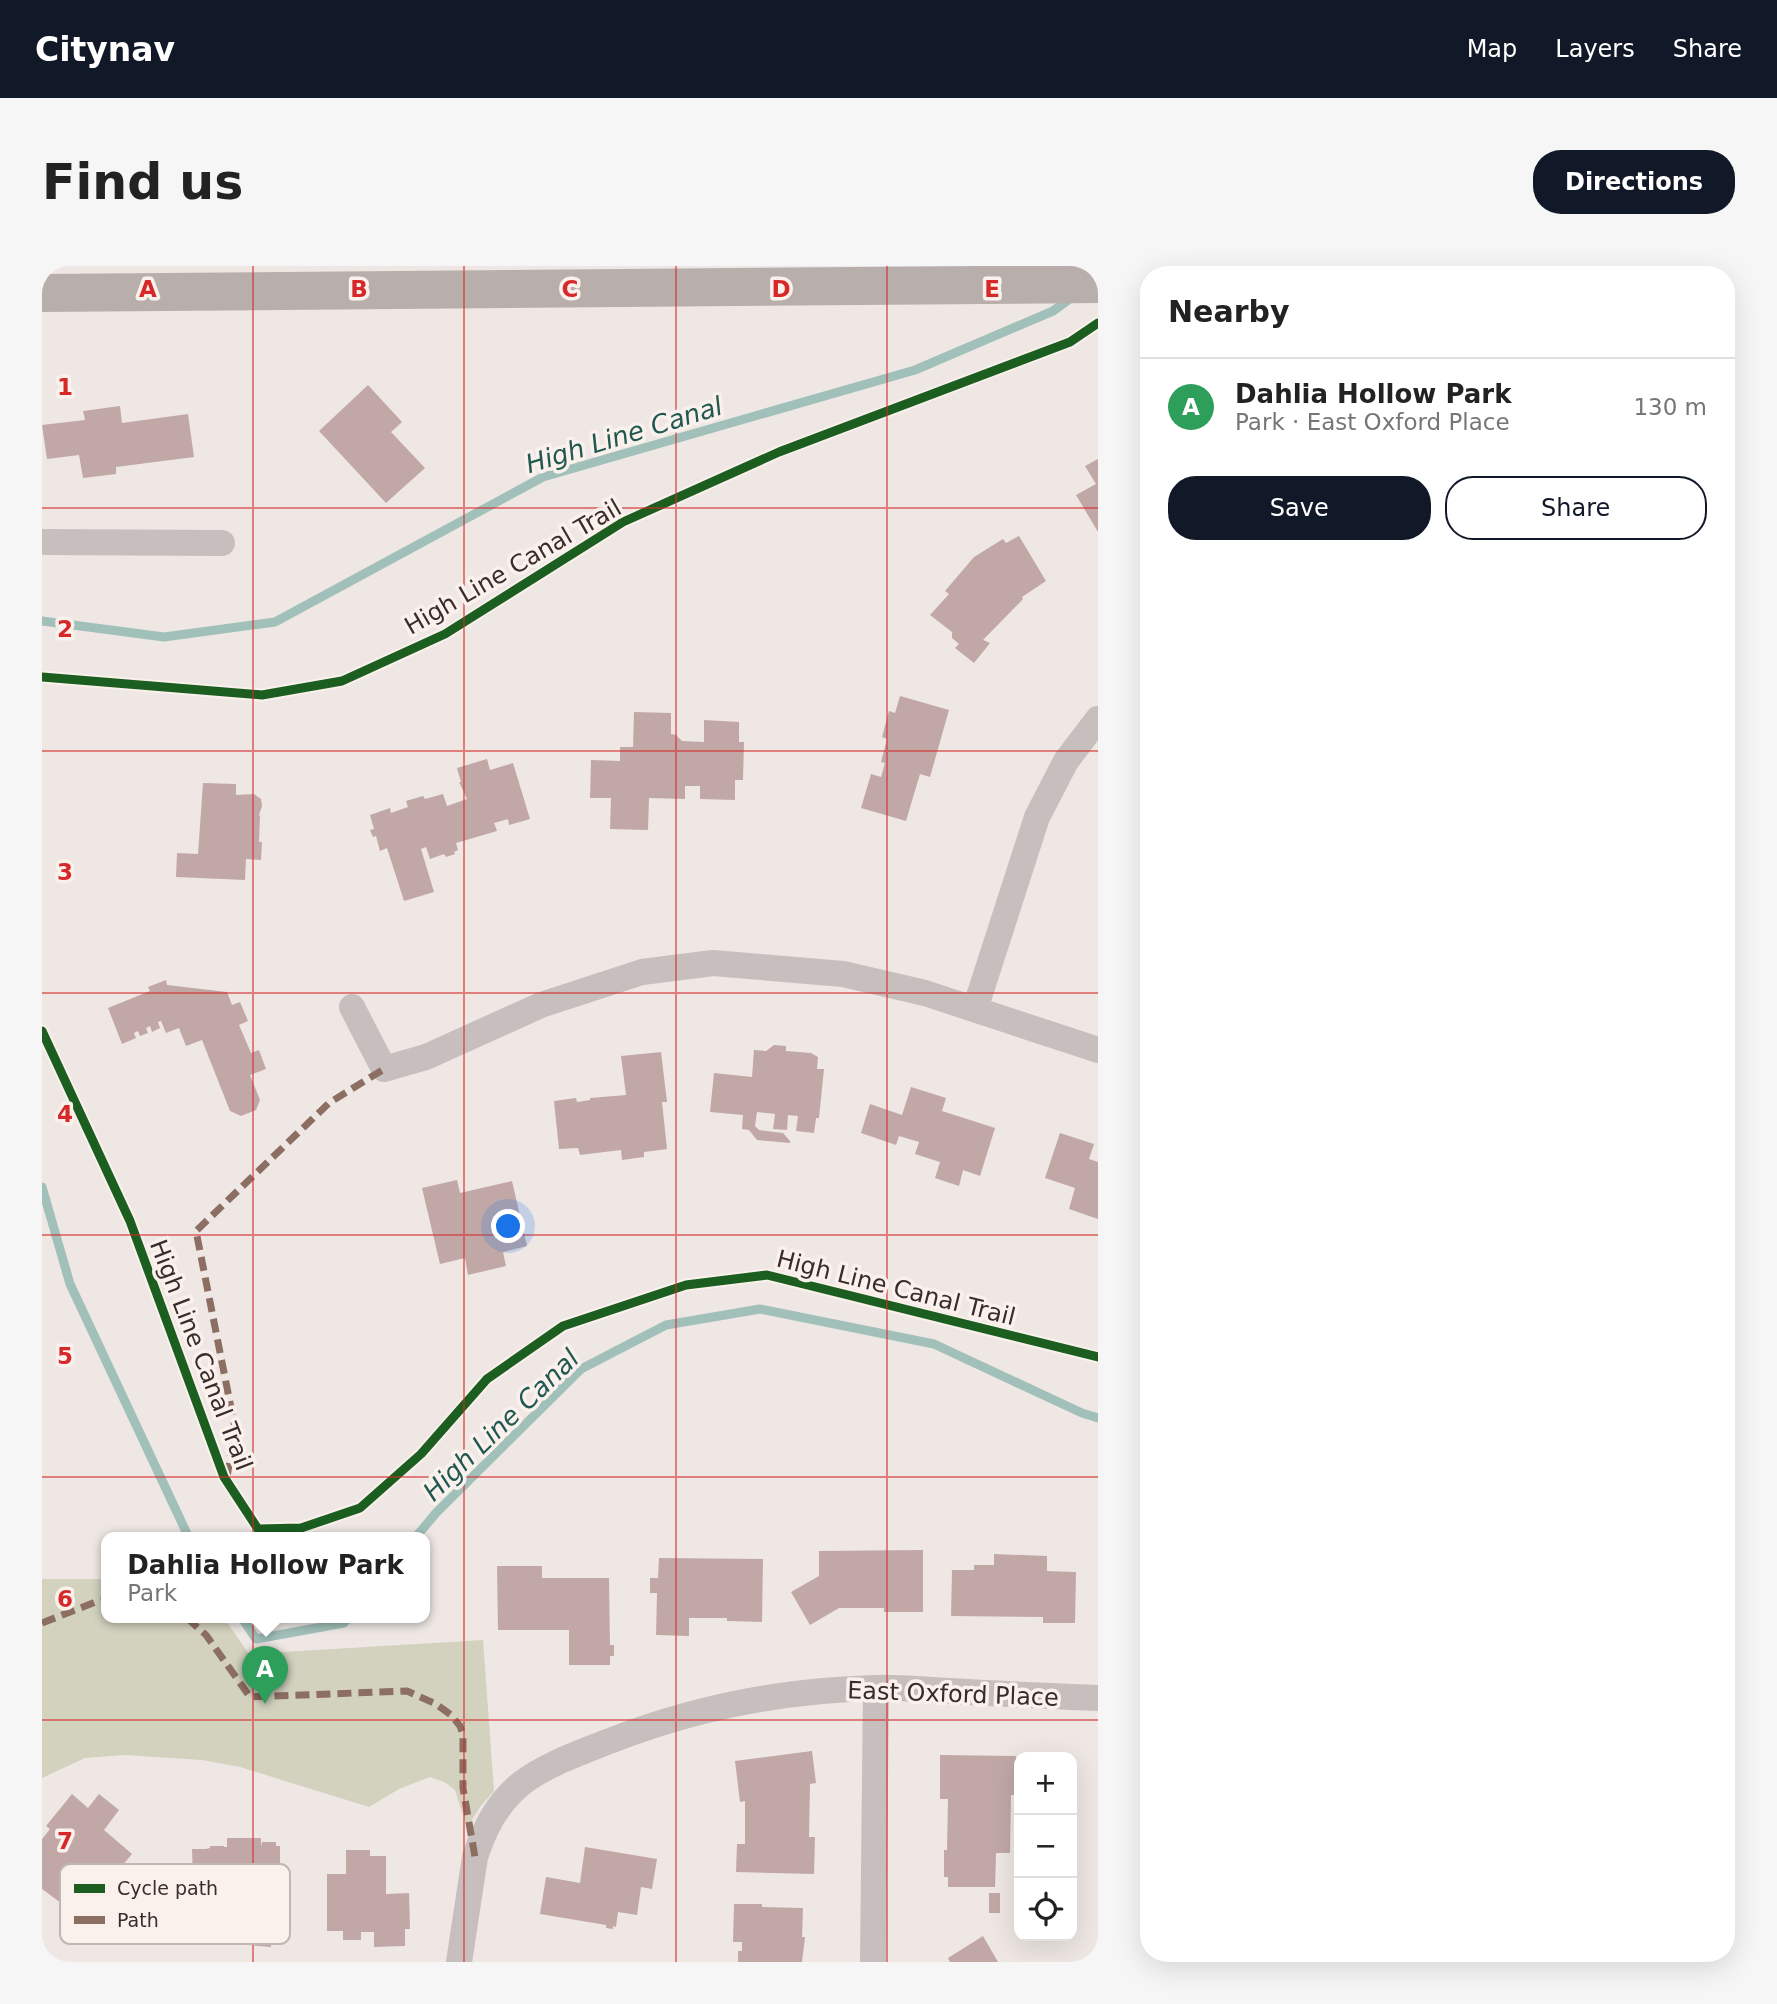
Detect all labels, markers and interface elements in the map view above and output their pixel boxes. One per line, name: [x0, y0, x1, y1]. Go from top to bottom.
text: Citynav: [35, 30, 175, 69]
text: Map: [1467, 35, 1517, 63]
text: Layers: [1555, 35, 1635, 63]
text: Share: [1673, 35, 1742, 63]
button: Directions: [1533, 150, 1735, 214]
text: Find us: [42, 154, 243, 211]
text: A: [139, 276, 157, 302]
text: B: [350, 276, 368, 302]
text: C: [562, 276, 578, 302]
text: D: [771, 276, 791, 302]
text: E: [984, 276, 1000, 302]
text: Nearby: [1168, 294, 1290, 329]
text: 1: [57, 374, 73, 400]
text: Dahlia Hollow Park: [1235, 379, 1511, 409]
water label: High Line Canal: [522, 391, 727, 479]
text: A: [1182, 394, 1200, 420]
text: 130 m: [1633, 394, 1707, 420]
text: Park · East Oxford Place: [1235, 409, 1510, 435]
button: Save: [1168, 476, 1431, 540]
button: Share: [1445, 476, 1707, 540]
street label: High Line Canal Trail: [400, 494, 626, 640]
text: 2: [57, 616, 73, 642]
text: 3: [57, 859, 73, 885]
text: 4: [57, 1101, 73, 1127]
your location: [491, 1209, 525, 1243]
street label: High Line Canal Trail: [144, 1236, 258, 1474]
street label: High Line Canal Trail: [774, 1245, 1018, 1331]
text: 5: [57, 1343, 73, 1369]
water label: High Line Canal: [417, 1343, 585, 1507]
popup: [101, 1532, 430, 1623]
text: Dahlia Hollow Park: [127, 1550, 404, 1580]
text: Park: [127, 1580, 177, 1606]
text: 6: [57, 1586, 73, 1612]
pin: A: [242, 1646, 288, 1704]
street label: East Oxford Place: [847, 1676, 1059, 1712]
map controls: [1014, 1752, 1077, 1941]
button: +: [1014, 1752, 1077, 1815]
button: −: [1014, 1815, 1077, 1878]
text: 7: [57, 1828, 73, 1854]
legend: [60, 1864, 290, 1944]
text: Cycle path: [117, 1877, 218, 1899]
button: locate: [1014, 1878, 1077, 1941]
text: Path: [117, 1909, 159, 1931]

